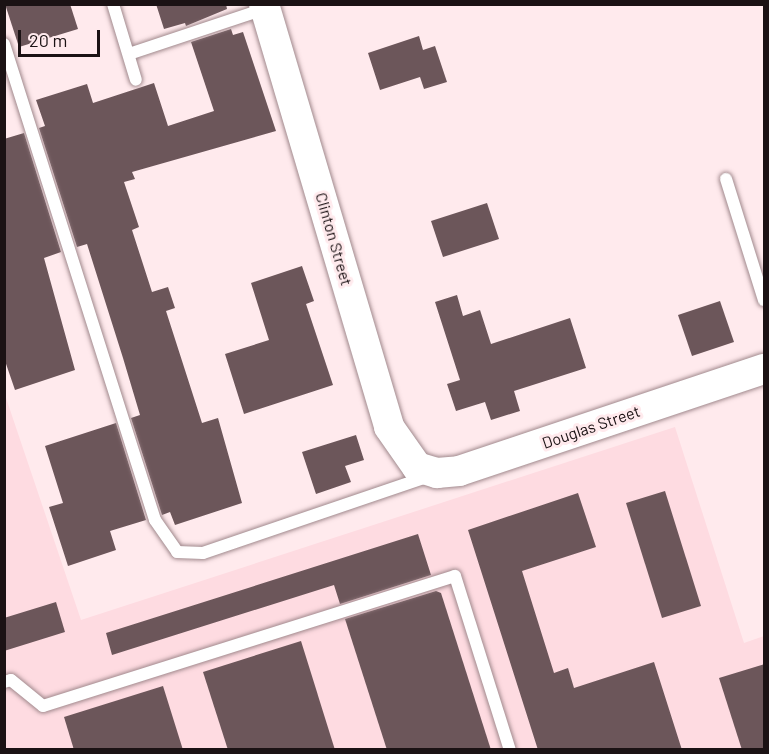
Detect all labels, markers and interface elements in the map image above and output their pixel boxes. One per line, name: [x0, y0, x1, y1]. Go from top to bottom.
scale bar: [21, 18, 104, 56]
text: 20 m: [29, 29, 67, 51]
street label: Clinton Street: [312, 190, 356, 288]
street label: Douglas Street: [540, 401, 642, 453]

